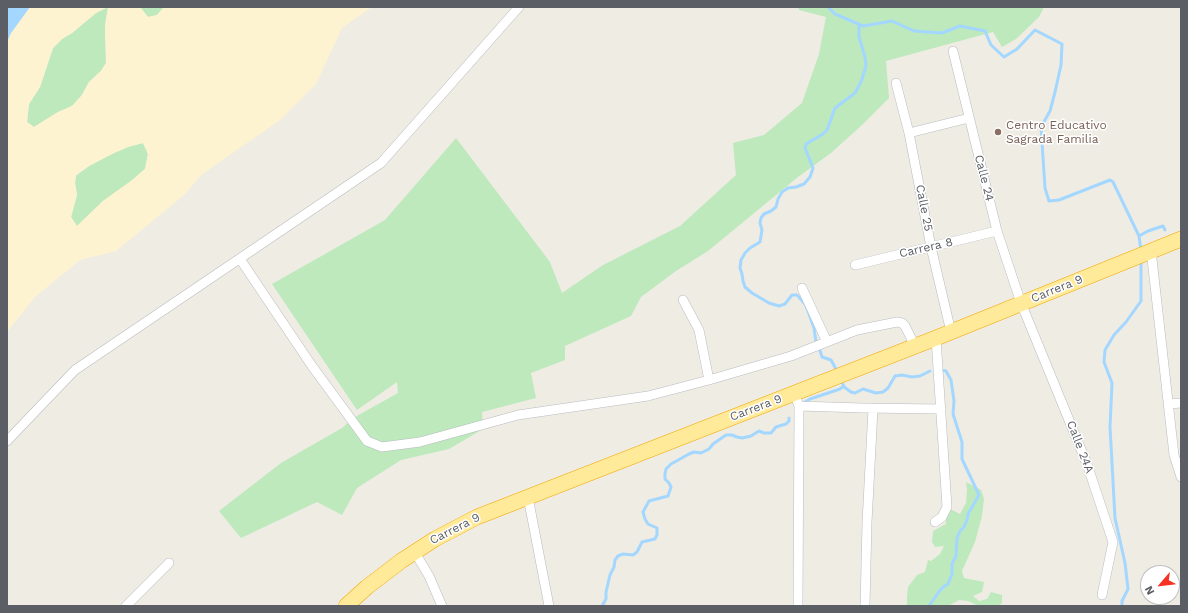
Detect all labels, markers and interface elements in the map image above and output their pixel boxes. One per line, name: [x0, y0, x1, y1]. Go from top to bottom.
place label: Centro Educativo Sagrada Familia: [1006, 118, 1107, 146]
marker: Centro Educativo Sagrada Familia: [993, 127, 1003, 137]
street label: Calle 24: [971, 153, 997, 203]
street label: Calle 25: [912, 183, 936, 233]
street label: Carrera 8: [898, 235, 954, 261]
street label: Carrera 9: [1029, 272, 1085, 306]
street label: Carrera 9: [728, 392, 784, 424]
street label: Calle 24A: [1063, 419, 1097, 475]
street label: Carrera 9: [427, 510, 483, 548]
north arrow: [1140, 565, 1180, 605]
text: N: [1142, 584, 1157, 597]

